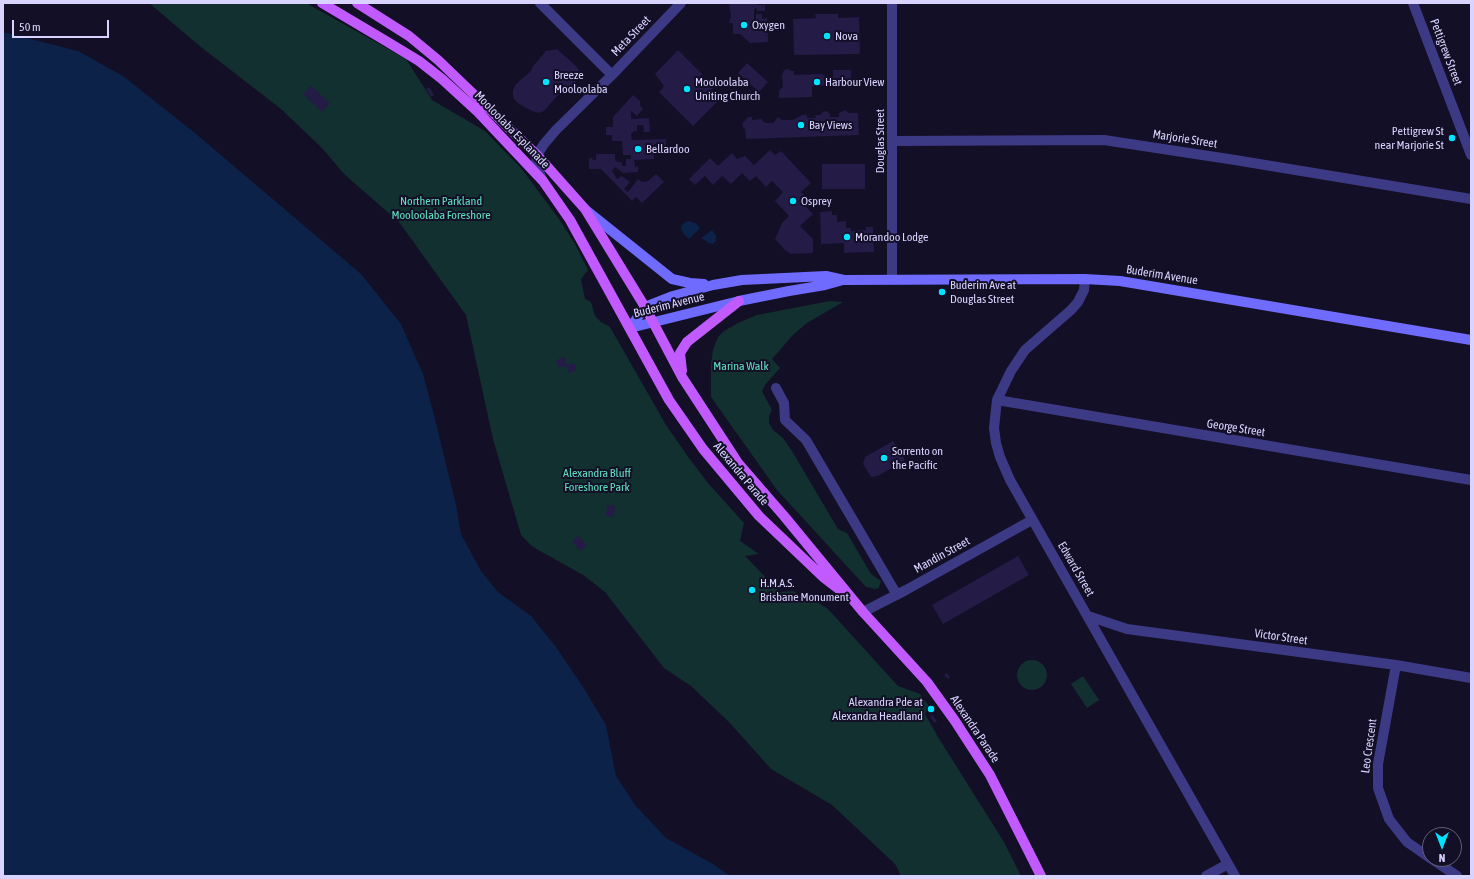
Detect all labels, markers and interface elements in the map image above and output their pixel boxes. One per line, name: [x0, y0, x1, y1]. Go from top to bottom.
scale bar: [14, 12, 111, 38]
street label: Meta Street: [608, 13, 654, 59]
street label: Pettigrew Street: [1427, 17, 1465, 87]
place label: Oxygen: [752, 18, 785, 32]
text: 50 m: [19, 20, 41, 34]
marker: Oxygen: [739, 20, 749, 30]
place label: Nova: [835, 29, 858, 43]
marker: Nova: [822, 31, 832, 41]
place label: Breeze Mooloolaba: [554, 68, 608, 96]
place label: Mooloolaba Uniting Church: [695, 75, 760, 103]
place label: Harbour View: [825, 75, 885, 89]
marker: Breeze Mooloolaba: [541, 77, 551, 87]
marker: Harbour View: [812, 77, 822, 87]
marker: Mooloolaba Uniting Church: [682, 84, 692, 94]
street label: Mooloolaba Esplanade: [472, 88, 552, 172]
street label: Douglas Street: [873, 109, 887, 173]
place label: Bay Views: [809, 118, 852, 132]
marker: Bay Views: [796, 120, 806, 130]
place label: Pettigrew St near Marjorie St: [1375, 124, 1444, 152]
street label: Marjorie Street: [1152, 127, 1218, 151]
marker: Pettigrew St near Marjorie St: [1447, 133, 1457, 143]
place label: Bellardoo: [646, 142, 690, 156]
marker: Bellardoo: [633, 144, 643, 154]
park label: Northern Parkland Mooloolaba Foreshore: [391, 194, 491, 222]
place label: Osprey: [801, 194, 832, 208]
marker: Osprey: [788, 196, 798, 206]
place label: Morandoo Lodge: [855, 230, 928, 244]
marker: Morandoo Lodge: [842, 232, 852, 242]
street label: Buderim Avenue: [1125, 262, 1199, 288]
place label: Buderim Ave at Douglas Street: [950, 278, 1016, 306]
marker: Buderim Ave at Douglas Street: [937, 287, 947, 297]
street label: Buderim Avenue: [632, 289, 706, 321]
park label: Marina Walk: [713, 359, 769, 373]
street label: George Street: [1206, 416, 1266, 440]
street label: Alexandra Parade: [710, 440, 772, 508]
place label: Sorrento on the Pacific: [892, 444, 943, 472]
marker: Sorrento on the Pacific: [879, 453, 889, 463]
park label: Alexandra Bluff Foreshore Park: [563, 466, 631, 494]
street label: Mandin Street: [912, 534, 972, 576]
street label: Edward Street: [1055, 539, 1097, 599]
place label: H.M.A.S. Brisbane Monument: [760, 576, 849, 604]
marker: H.M.A.S. Brisbane Monument: [747, 585, 757, 595]
street label: Victor Street: [1253, 626, 1309, 648]
street label: Alexandra Parade: [947, 693, 1003, 765]
place label: Alexandra Pde at Alexandra Headland: [832, 695, 923, 723]
marker: Alexandra Pde at Alexandra Headland: [926, 704, 936, 714]
street label: Leo Crescent: [1358, 718, 1380, 774]
north arrow: [1422, 827, 1462, 867]
text: N: [1439, 852, 1445, 864]

